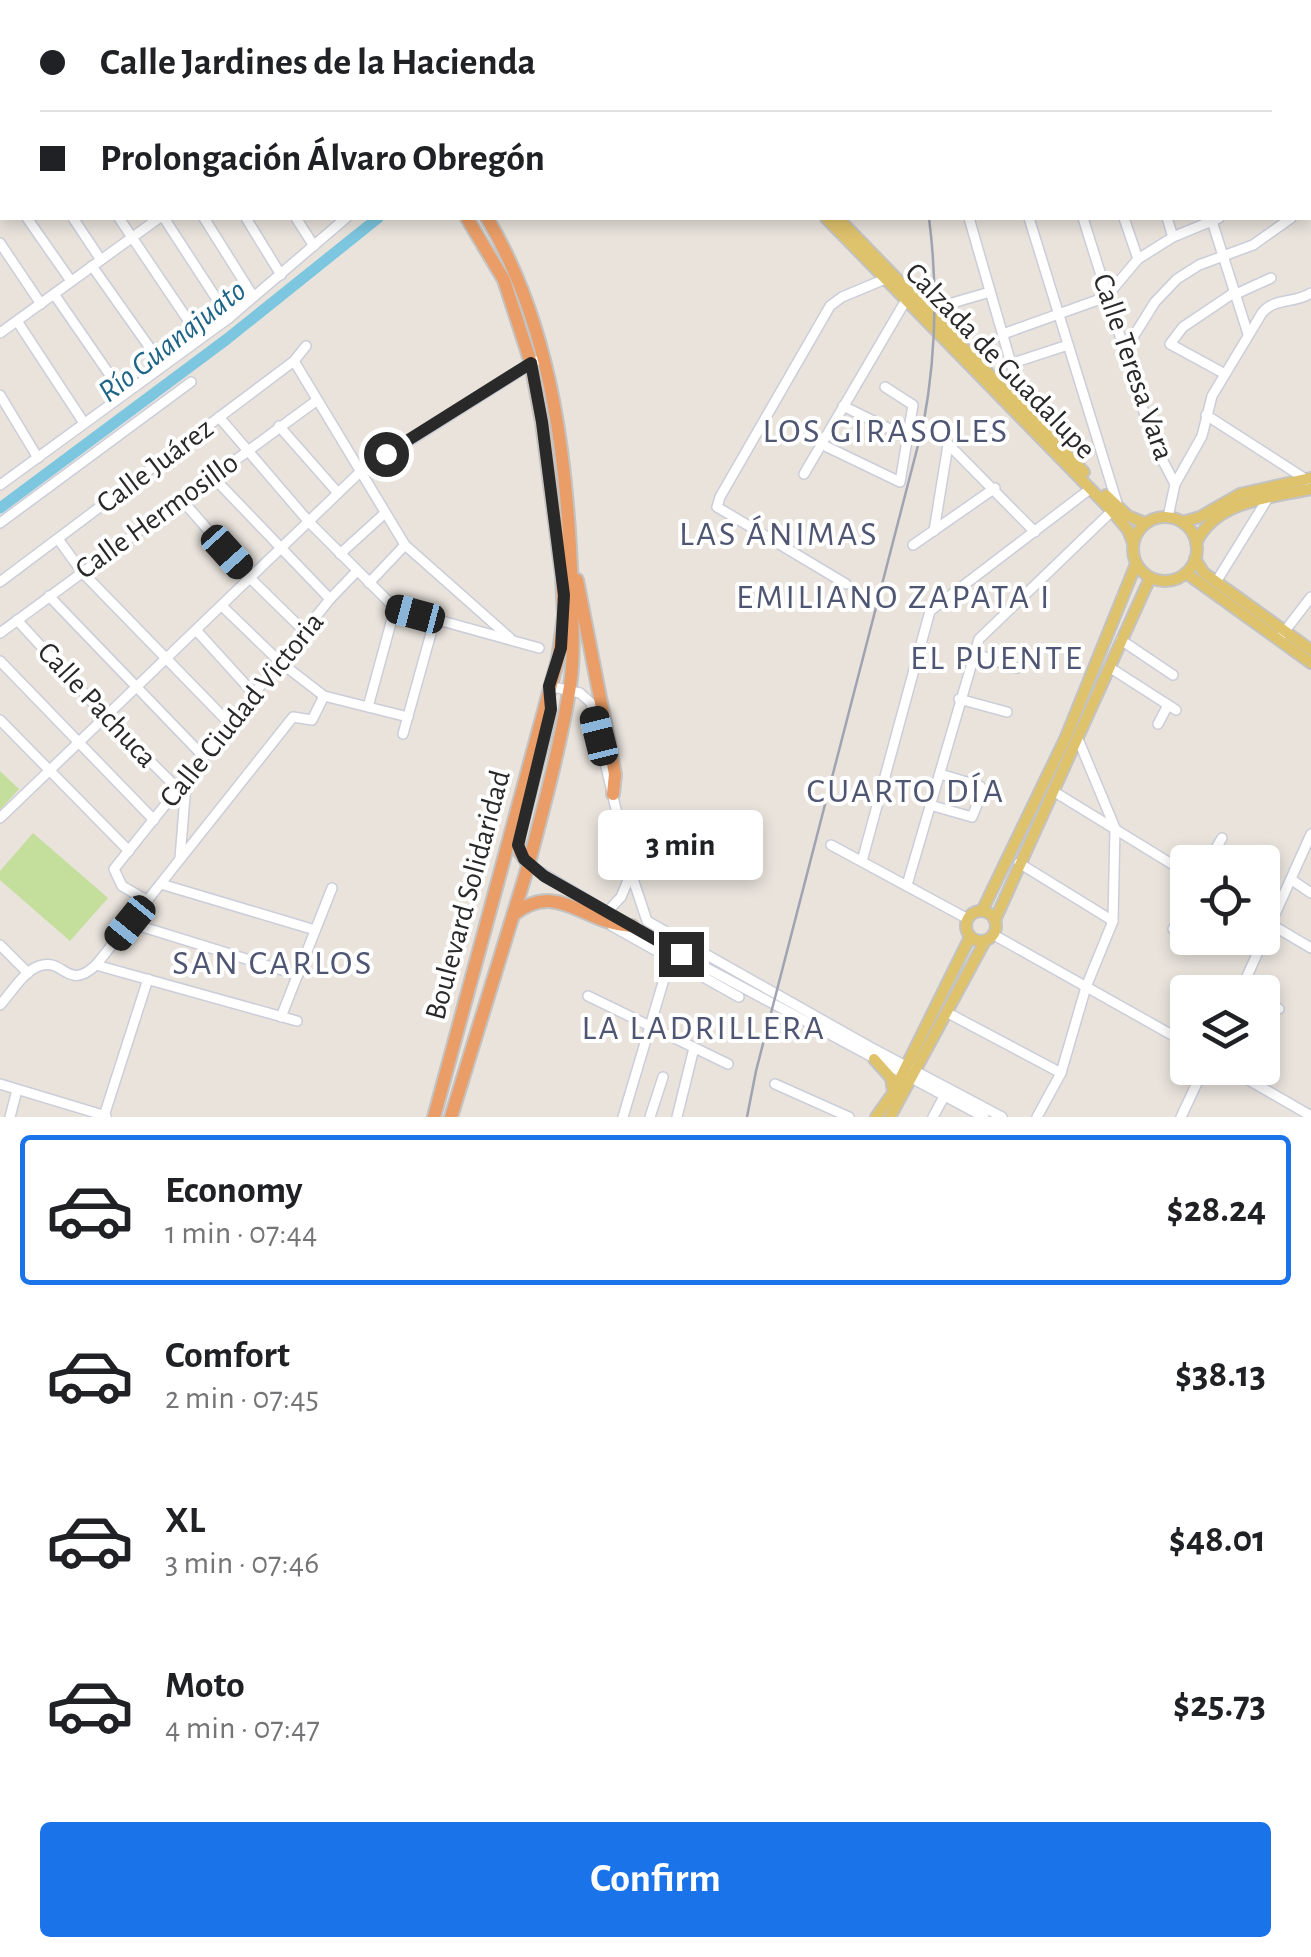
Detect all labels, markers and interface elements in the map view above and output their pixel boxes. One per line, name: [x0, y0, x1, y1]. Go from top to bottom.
text: Calle Jardines de la Hacienda: [100, 44, 536, 82]
text: Prolongación Álvaro Obregón: [100, 140, 545, 178]
street label: Calzada de Guadalupe: [899, 257, 1101, 465]
street label: Calle Teresa Vara: [1087, 270, 1179, 464]
water label: Río Guanajuato: [92, 274, 252, 408]
street label: Calle Juárez: [91, 413, 219, 519]
district label: LOS GIRASOLES: [762, 414, 1010, 449]
route start: [364, 432, 409, 477]
street label: Calle Hermosillo: [70, 447, 244, 585]
district label: LAS ÁNIMAS: [679, 515, 879, 552]
car: [196, 520, 258, 584]
district label: EMILIANO ZAPATA I: [736, 580, 1052, 615]
car: [382, 592, 448, 636]
street label: Calle Ciudad Victoria: [154, 607, 330, 813]
street label: Calle Pachuca: [32, 637, 162, 773]
district label: EL PUENTE: [910, 641, 1084, 676]
car: [577, 703, 621, 769]
street label: Boulevard Solidaridad: [420, 767, 516, 1023]
district label: CUARTO DÍA: [807, 772, 1005, 809]
callout: 3 min: [598, 809, 764, 879]
text: 3 min: [646, 829, 715, 861]
map controls: [1170, 845, 1280, 1085]
button: locate: [1170, 845, 1280, 955]
car: [99, 890, 161, 956]
route end: [659, 932, 704, 977]
district label: SAN CARLOS: [172, 946, 374, 981]
button: layers: [1170, 975, 1280, 1085]
district label: LA LADRILLERA: [582, 1011, 826, 1046]
icon: car: [45, 1165, 135, 1255]
text: Economy: [165, 1172, 303, 1210]
text: $28.24: [1167, 1191, 1266, 1229]
text: 1 min · 07:44: [165, 1217, 317, 1249]
icon: car: [45, 1330, 135, 1420]
text: Comfort: [165, 1337, 290, 1375]
text: $38.13: [1175, 1356, 1266, 1394]
text: 2 min · 07:45: [165, 1382, 319, 1414]
icon: car: [45, 1495, 135, 1585]
text: XL: [165, 1502, 205, 1540]
text: $48.01: [1169, 1521, 1266, 1559]
text: 3 min · 07:46: [165, 1547, 319, 1579]
icon: car: [45, 1660, 135, 1750]
text: Moto: [165, 1667, 245, 1705]
text: $25.73: [1173, 1686, 1266, 1724]
text: 4 min · 07:47: [165, 1712, 320, 1744]
button: Confirm: [40, 1822, 1271, 1937]

